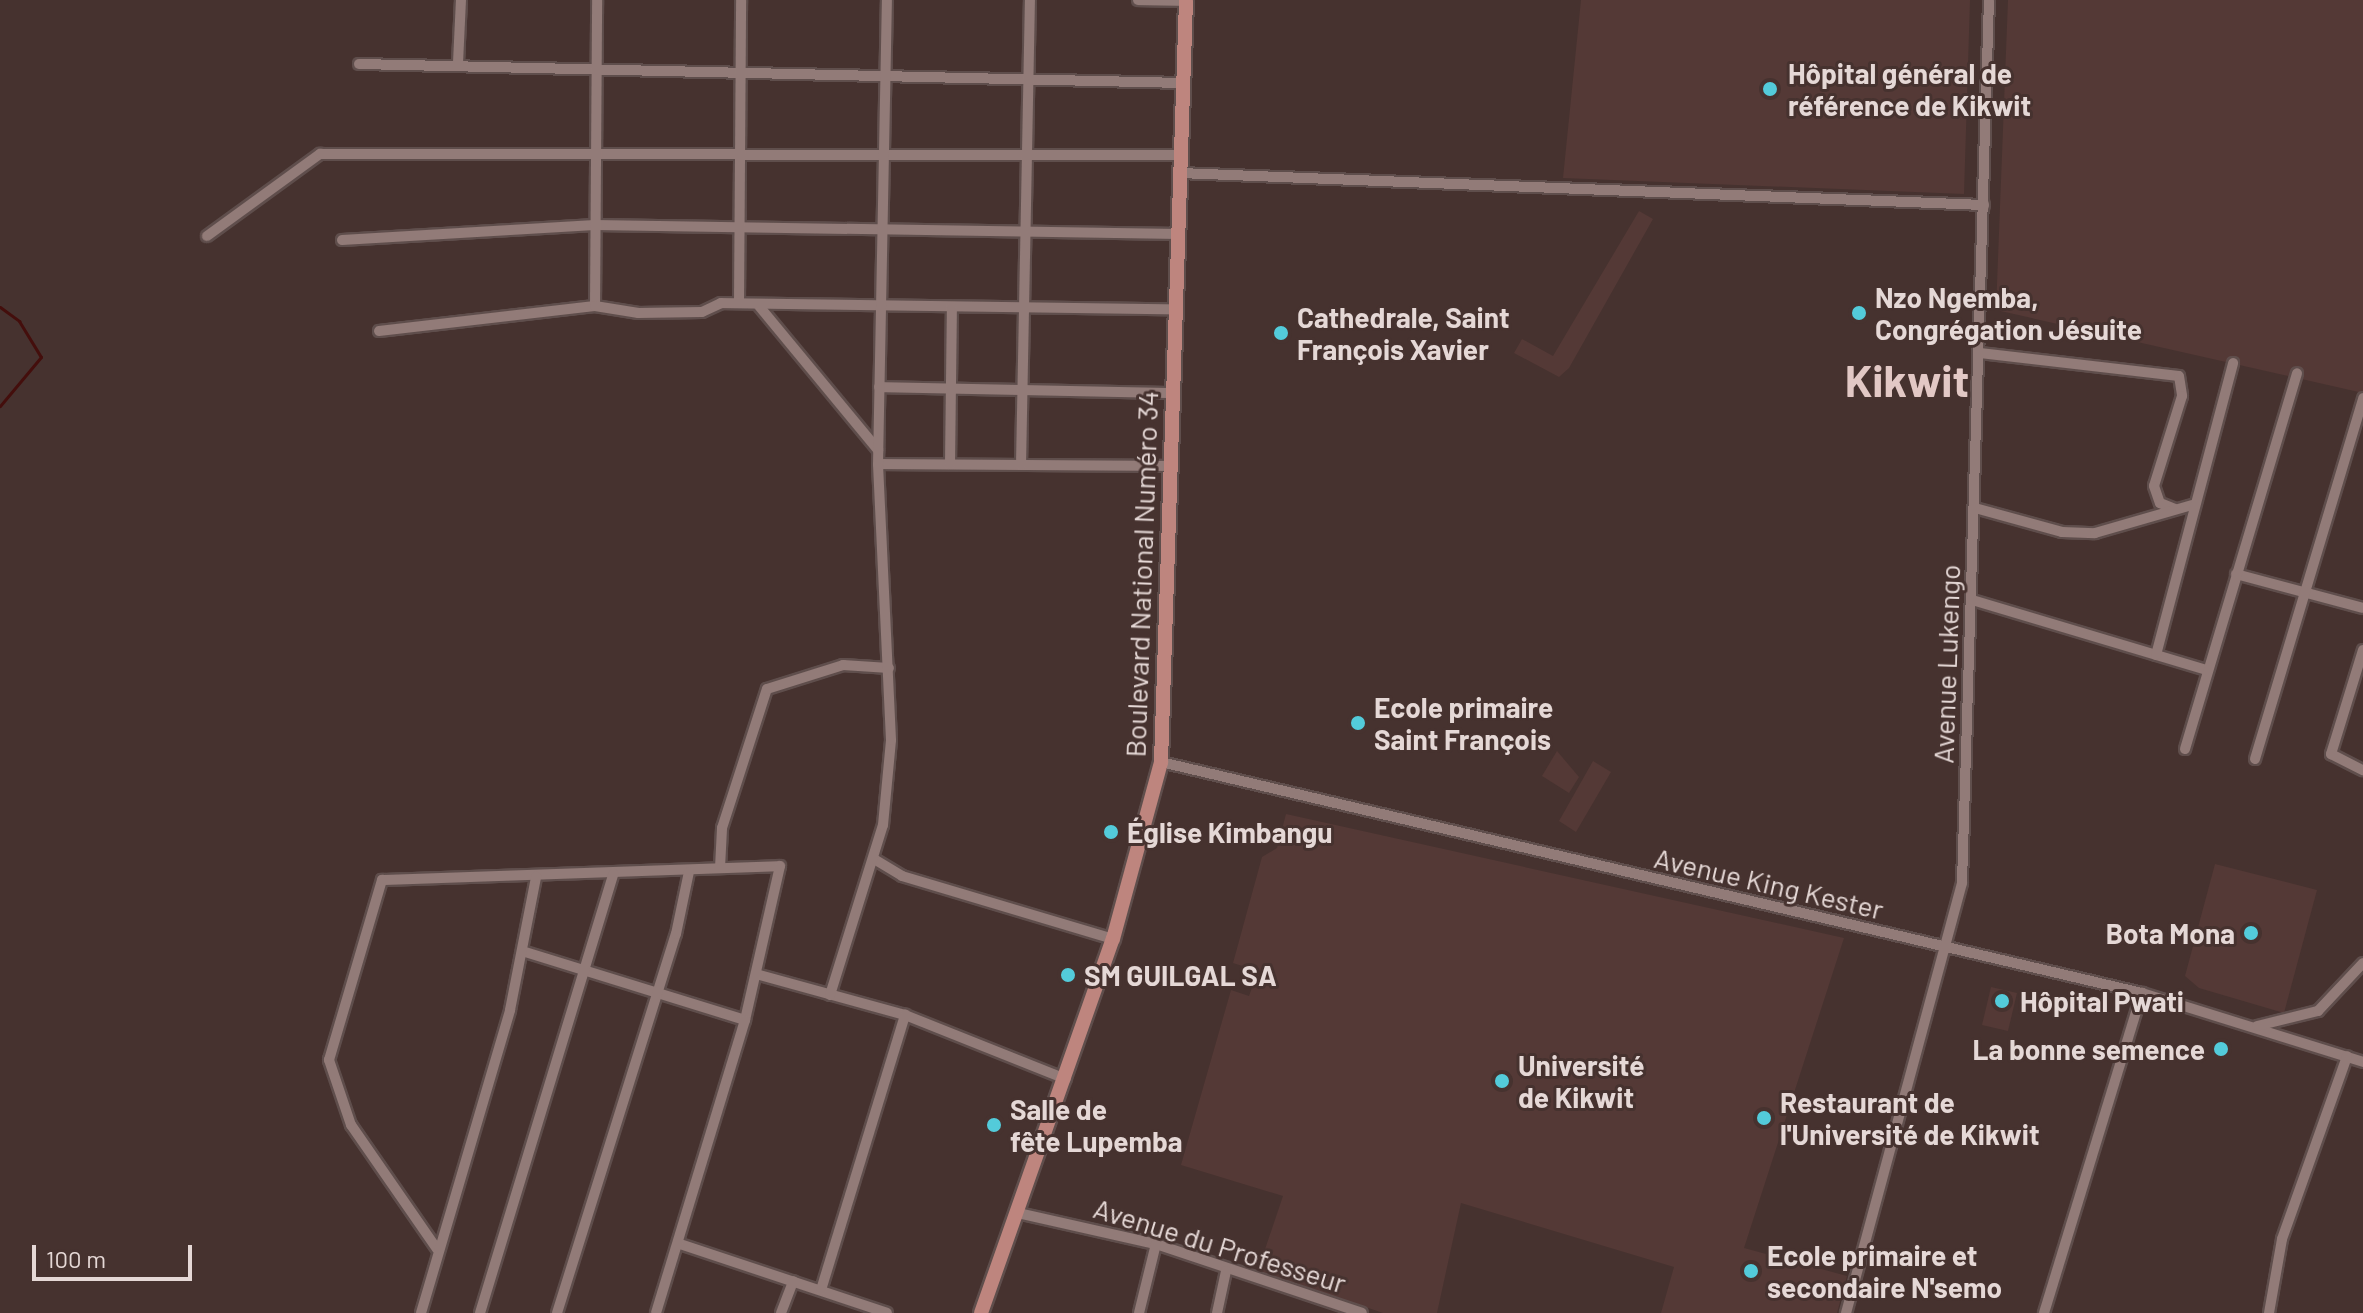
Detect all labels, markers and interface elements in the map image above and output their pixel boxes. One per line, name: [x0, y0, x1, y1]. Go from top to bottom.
place label: Hôpital général de référence de Kikwit: [1788, 56, 2031, 122]
marker: Hôpital général de référence de Kikwit: [1759, 78, 1781, 100]
place label: Nzo Ngemba, Congrégation Jésuite: [1875, 280, 2142, 346]
place label: Cathedrale, Saint François Xavier: [1297, 300, 1510, 366]
marker: Nzo Ngemba, Congrégation Jésuite: [1850, 304, 1868, 322]
marker: Cathedrale, Saint François Xavier: [1272, 324, 1290, 342]
district label: Kikwit: [1845, 354, 1969, 406]
street label: Boulevard National Numéro 34: [1118, 390, 1164, 758]
street label: Avenue Lukengo: [1926, 564, 1966, 764]
place label: Ecole primaire Saint François: [1374, 690, 1553, 756]
marker: Ecole primaire Saint François: [1349, 714, 1367, 732]
place label: Église Kimbangu: [1127, 815, 1333, 849]
marker: Église Kimbangu: [1102, 823, 1120, 841]
street label: Avenue King Kester: [1651, 840, 1887, 926]
place label: Bota Mona: [2106, 916, 2235, 950]
marker: Bota Mona: [2242, 924, 2260, 942]
place label: SM GUILGAL SA: [1084, 958, 1277, 992]
marker: SM GUILGAL SA: [1059, 966, 1077, 984]
place label: Hôpital Pwati: [2020, 984, 2184, 1018]
marker: Hôpital Pwati: [1991, 990, 2013, 1012]
place label: La bonne semence: [1972, 1032, 2205, 1066]
marker: La bonne semence: [2212, 1040, 2230, 1058]
place label: Université de Kikwit: [1518, 1048, 1644, 1114]
marker: Université de Kikwit: [1493, 1072, 1511, 1090]
place label: Restaurant de l'Université de Kikwit: [1780, 1085, 2040, 1151]
place label: Salle de fête Lupemba: [1010, 1092, 1183, 1158]
marker: Restaurant de l'Université de Kikwit: [1755, 1109, 1773, 1127]
marker: Salle de fête Lupemba: [985, 1116, 1003, 1134]
street label: Avenue du Professeur: [1090, 1191, 1350, 1299]
scale bar: [36, 1229, 196, 1279]
place label: Ecole primaire et secondaire N'semo: [1767, 1238, 2002, 1304]
text: 100 m: [46, 1244, 106, 1273]
marker: Ecole primaire et secondaire N'semo: [1742, 1262, 1760, 1280]

